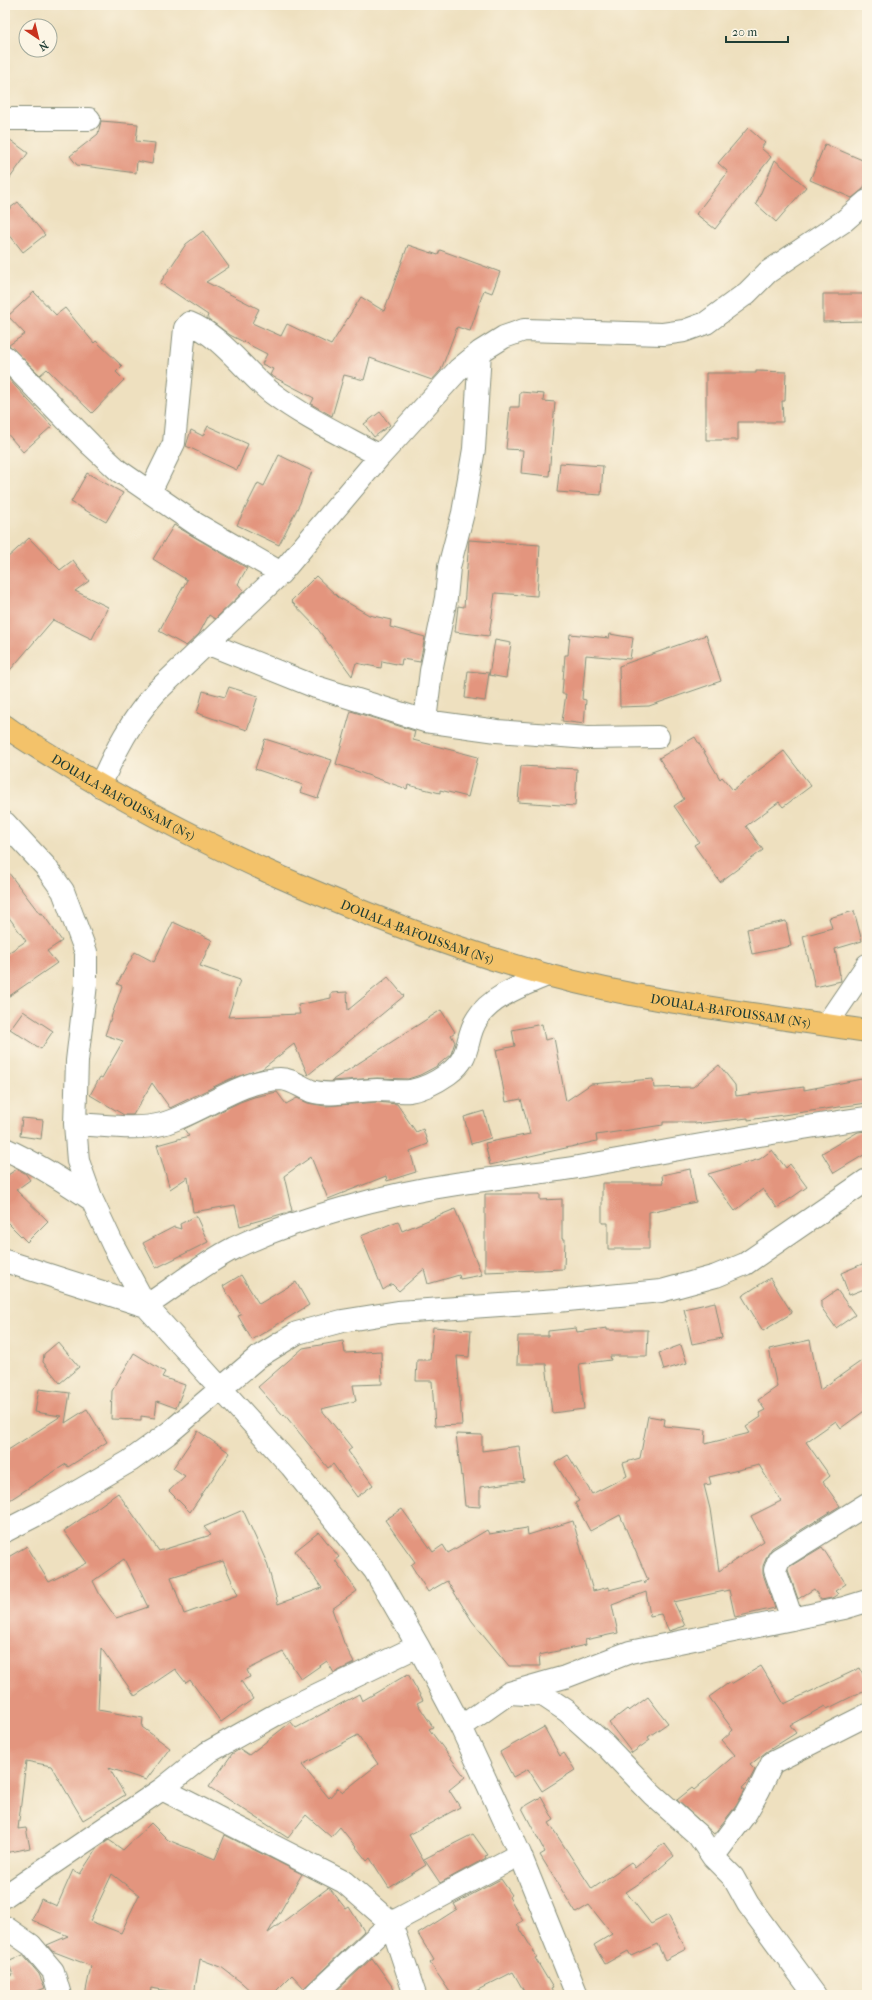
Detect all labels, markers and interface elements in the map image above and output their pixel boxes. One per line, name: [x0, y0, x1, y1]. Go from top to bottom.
north arrow: [18, 18, 58, 58]
scale bar: [726, 18, 788, 44]
text: 20 m: [732, 25, 757, 39]
text: N: [36, 38, 51, 54]
street label: DOUALA-BAFOUSSAM (N5): [49, 751, 198, 843]
street label: DOUALA-BAFOUSSAM (N5): [339, 896, 496, 966]
street label: DOUALA-BAFOUSSAM (N5): [649, 990, 812, 1030]

